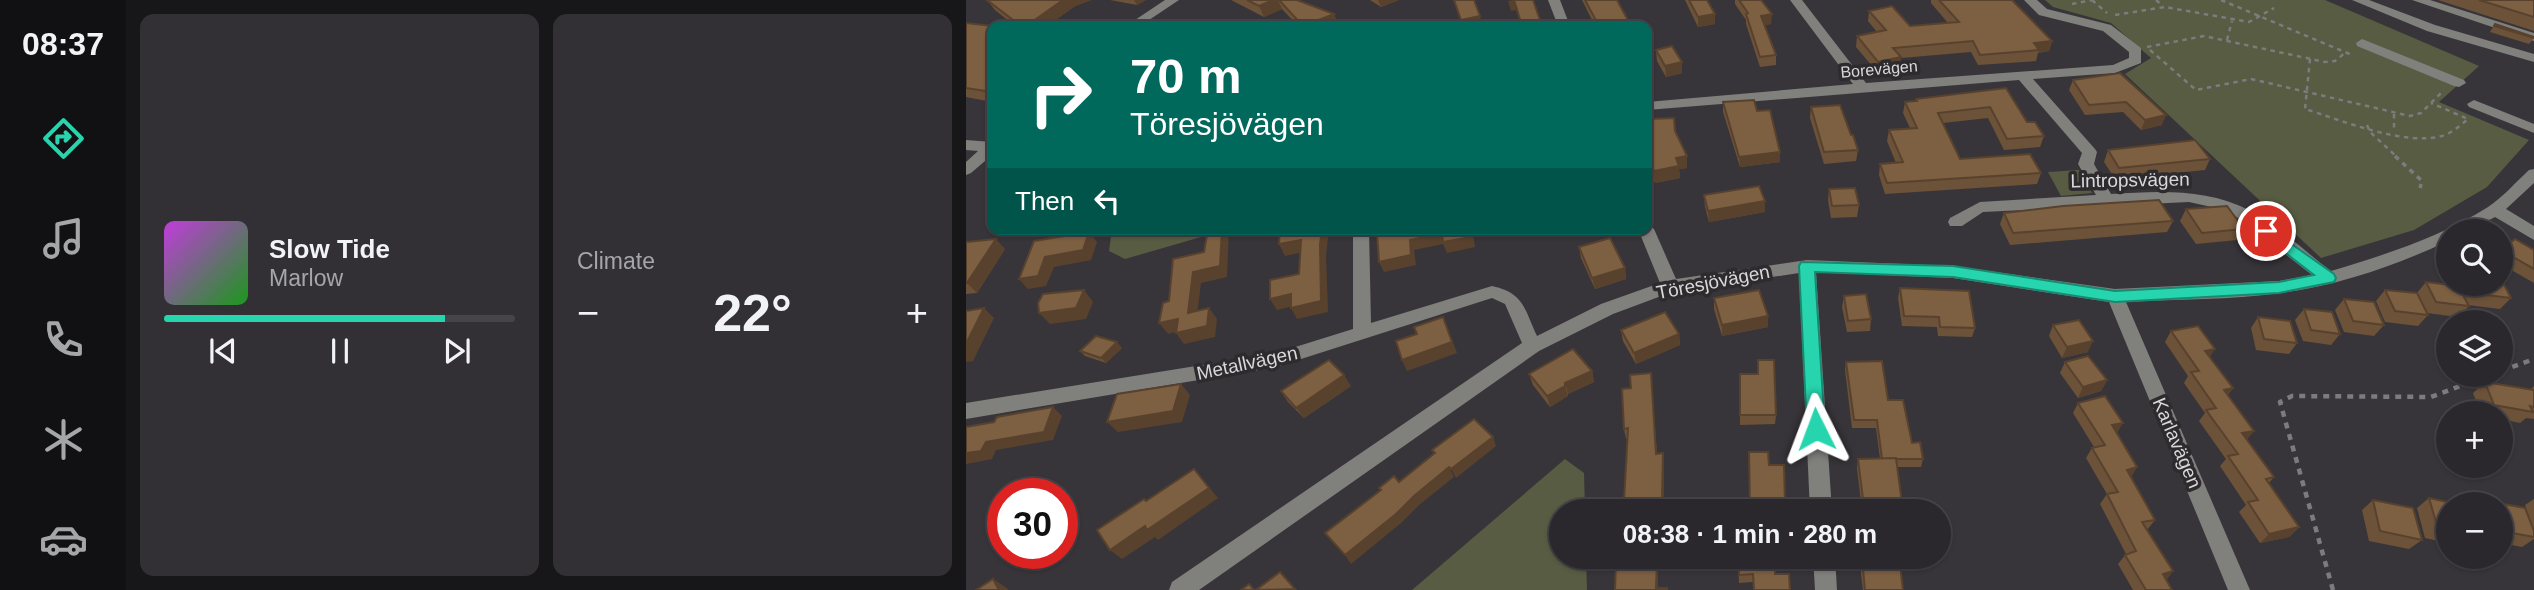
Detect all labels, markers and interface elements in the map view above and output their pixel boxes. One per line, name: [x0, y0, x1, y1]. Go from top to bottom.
text: 08:37: [22, 26, 104, 62]
icon: right: [1015, 49, 1106, 140]
text: 70 m: [1130, 49, 1242, 103]
street label: Borevägen: [1840, 57, 1918, 81]
text: Töresjövägen: [1130, 106, 1324, 142]
icon: directions: [39, 114, 88, 163]
street label: Lintropsvägen: [2070, 168, 2190, 192]
icon: left: [1088, 182, 1126, 220]
text: Then: [1015, 186, 1074, 216]
pin: [2236, 201, 2296, 261]
icon: arrive: [2247, 212, 2285, 250]
icon: music: [39, 214, 88, 263]
map controls: [2436, 219, 2513, 569]
button: search: [2436, 219, 2513, 296]
text: Slow Tide: [269, 234, 390, 264]
text: Climate: [577, 248, 655, 274]
street label: Töresjövägen: [1654, 261, 1772, 303]
text: Marlow: [269, 265, 343, 291]
text: 22°: [713, 284, 792, 342]
text: −: [577, 292, 599, 334]
text: +: [906, 292, 928, 334]
button: layers: [2436, 310, 2513, 387]
icon: phone: [39, 315, 88, 364]
icon: previous: [204, 332, 242, 370]
icon: pause: [321, 332, 359, 370]
icon: next: [438, 332, 476, 370]
street label: Metallvägen: [1195, 342, 1299, 384]
position arrow: [1779, 392, 1853, 466]
street label: Karlavägen: [2149, 395, 2205, 491]
button: +: [2436, 401, 2513, 478]
icon: climate: [39, 415, 88, 464]
speed limit sign: 30: [987, 478, 1078, 569]
button: −: [2436, 492, 2513, 569]
icon: car: [39, 515, 88, 564]
text: 08:38 · 1 min · 280 m: [1623, 519, 1877, 549]

